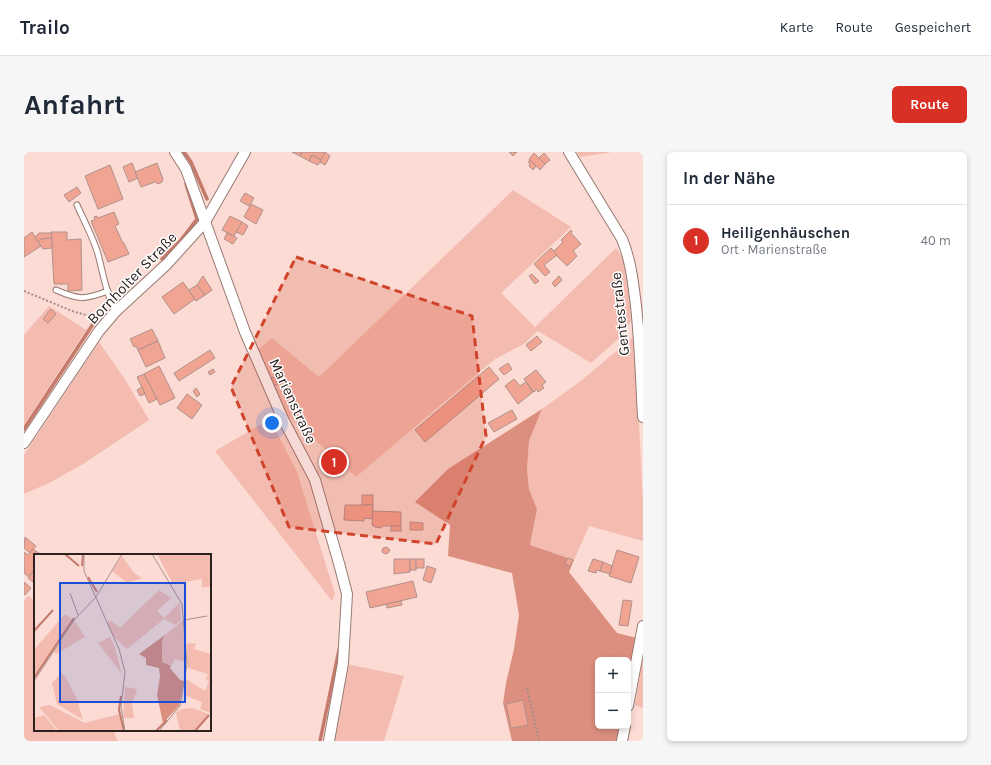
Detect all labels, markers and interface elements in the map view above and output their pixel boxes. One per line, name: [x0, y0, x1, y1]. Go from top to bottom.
text: Trailo: [20, 17, 70, 39]
text: Karte: [780, 19, 814, 36]
text: Route: [836, 19, 873, 36]
text: Gespeichert: [895, 19, 971, 36]
button: Route: [892, 86, 967, 123]
text: Anfahrt: [24, 88, 125, 121]
text: In der Nähe: [683, 168, 775, 188]
text: Heiligenhäuschen: [721, 224, 850, 242]
street label: Bornholter Straße: [83, 228, 181, 328]
text: 1: [694, 233, 698, 248]
text: 40 m: [921, 233, 951, 248]
text: Ort · Marienstraße: [721, 242, 827, 257]
street label: Gentestraße: [607, 271, 633, 357]
street label: Marienstraße: [265, 356, 321, 446]
your location: [262, 413, 282, 433]
pin: 1: [321, 447, 347, 477]
inset map: [34, 554, 211, 731]
map controls: [595, 657, 631, 729]
button: +: [595, 657, 631, 693]
button: −: [595, 693, 631, 729]

